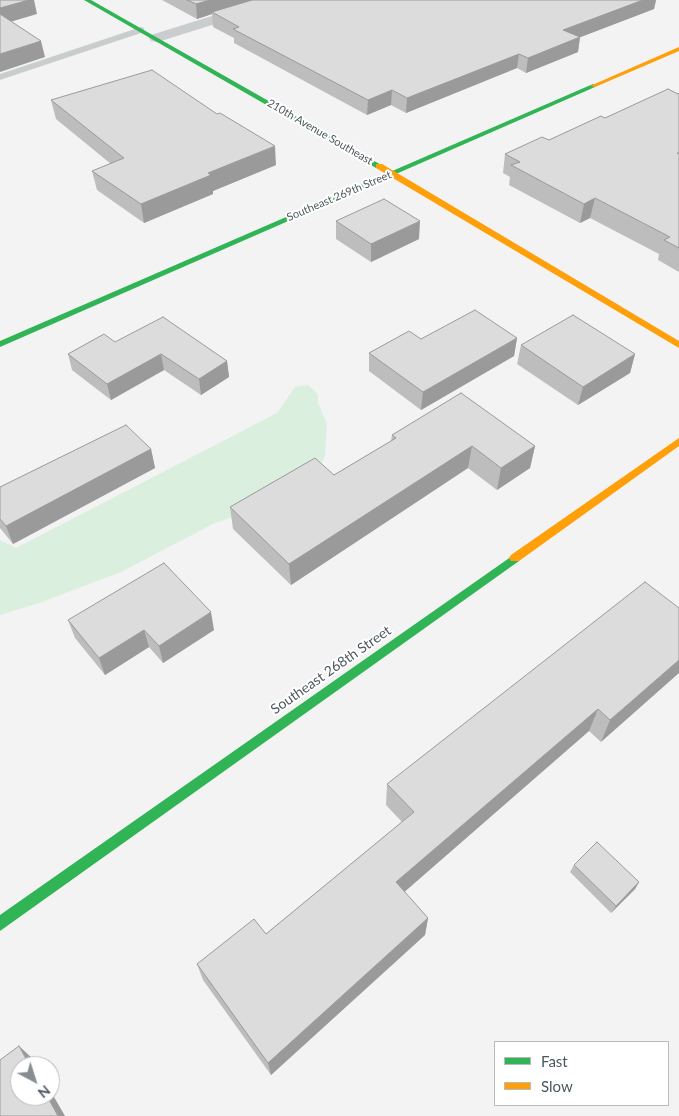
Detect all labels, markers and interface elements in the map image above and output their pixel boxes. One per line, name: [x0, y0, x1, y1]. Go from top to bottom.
street label: 210th Avenue Southeast: [265, 96, 375, 168]
street label: Southeast 269th Street: [285, 168, 393, 224]
street label: Southeast 268th Street: [268, 622, 394, 718]
legend: [494, 1041, 669, 1106]
text: Fast: [541, 1052, 568, 1070]
north arrow: [10, 1056, 60, 1106]
text: Slow: [541, 1077, 573, 1095]
text: N: [35, 1082, 54, 1102]

